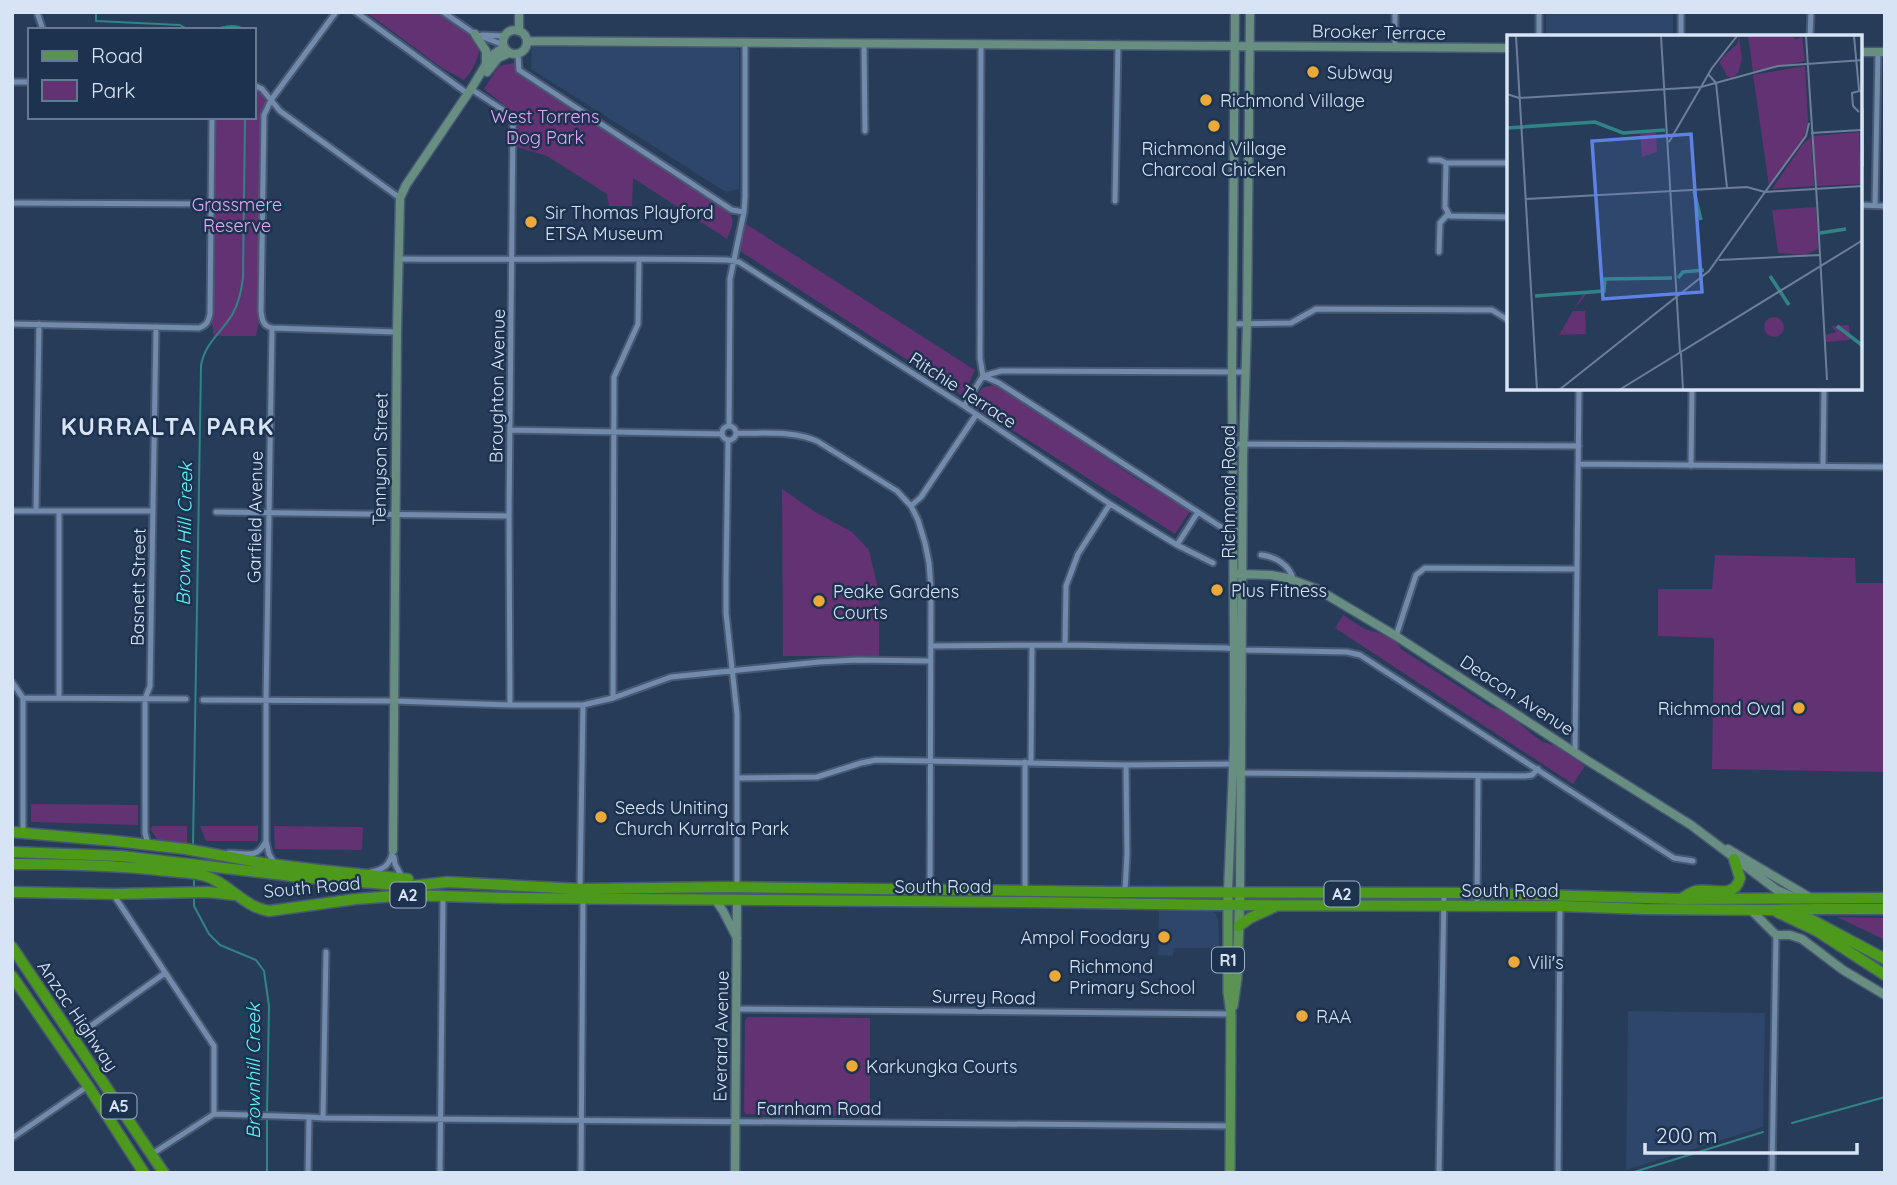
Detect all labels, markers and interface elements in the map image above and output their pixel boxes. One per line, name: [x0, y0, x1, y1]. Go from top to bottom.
street label: Brooker Terrace: [1312, 19, 1446, 45]
legend: [28, 28, 256, 119]
inset map: [1507, 35, 1862, 390]
text: Road: [91, 42, 143, 68]
place label: Subway: [1327, 61, 1393, 84]
marker: Subway: [1305, 64, 1321, 80]
text: Park: [91, 77, 135, 103]
place label: Richmond Village: [1220, 89, 1365, 112]
marker: Richmond Village: [1198, 92, 1214, 108]
park label: West Torrens Dog Park: [491, 105, 599, 149]
marker: Richmond Village Charcoal Chicken: [1206, 118, 1222, 134]
place label: Richmond Village Charcoal Chicken: [1141, 137, 1287, 181]
park label: Grassmere Reserve: [192, 193, 282, 237]
place label: Sir Thomas Playford ETSA Museum: [545, 201, 714, 245]
marker: Sir Thomas Playford ETSA Museum: [523, 214, 539, 230]
street label: Broughton Avenue: [484, 309, 510, 463]
street label: Ritchie Terrace: [905, 347, 1021, 433]
street label: Tennyson Street: [367, 392, 393, 526]
district label: KURRALTA PARK: [61, 411, 275, 441]
street label: Richmond Road: [1217, 425, 1240, 559]
street label: Garfield Avenue: [242, 451, 268, 583]
water label: Brown Hill Creek: [171, 460, 197, 606]
street label: Basnett Street: [125, 528, 151, 646]
place label: Plus Fitness: [1231, 579, 1327, 602]
place label: Peake Gardens Courts: [833, 580, 959, 624]
marker: Plus Fitness: [1209, 582, 1225, 598]
marker: Peake Gardens Courts: [811, 593, 827, 609]
street label: Deacon Avenue: [1456, 650, 1578, 740]
place label: Richmond Oval: [1658, 697, 1785, 720]
marker: Richmond Oval: [1791, 700, 1807, 716]
place label: Seeds Uniting Church Kurralta Park: [615, 796, 789, 840]
marker: Seeds Uniting Church Kurralta Park: [593, 809, 609, 825]
street label: South Road: [263, 871, 361, 903]
street label: South Road: [894, 875, 992, 898]
street label: South Road: [1461, 879, 1559, 902]
road number: A2: [1324, 881, 1360, 906]
road number: A2: [390, 882, 426, 908]
place label: Ampol Foodary: [1020, 926, 1150, 949]
marker: Ampol Foodary: [1156, 929, 1172, 945]
road number: R1: [1212, 948, 1244, 972]
place label: Vili's: [1528, 951, 1564, 974]
marker: Vili's: [1506, 954, 1522, 970]
place label: Richmond Primary School: [1069, 955, 1195, 999]
street label: Anzac Highway: [32, 956, 124, 1076]
marker: Richmond Primary School: [1047, 968, 1063, 984]
street label: Everard Avenue: [708, 970, 734, 1102]
street label: Surrey Road: [932, 985, 1036, 1009]
water label: Brownhill Creek: [241, 1001, 265, 1139]
place label: RAA: [1316, 1005, 1352, 1028]
marker: RAA: [1294, 1008, 1310, 1024]
place label: Karkungka Courts: [866, 1055, 1018, 1078]
marker: Karkungka Courts: [844, 1058, 860, 1074]
road number: A5: [102, 1094, 136, 1118]
street label: Farnham Road: [756, 1097, 882, 1120]
scale bar: [1645, 1112, 1857, 1156]
text: 200 m: [1656, 1122, 1718, 1148]

